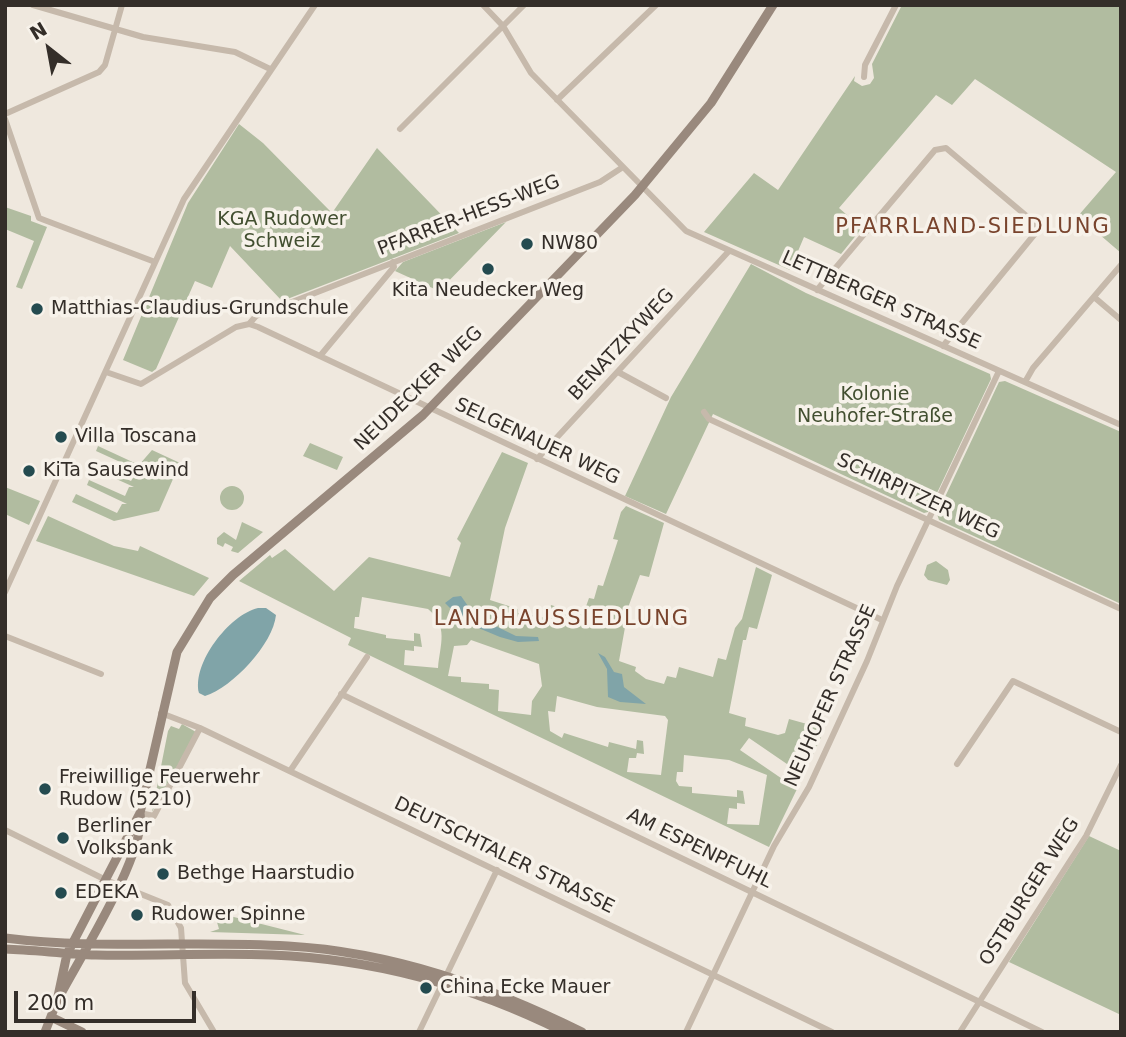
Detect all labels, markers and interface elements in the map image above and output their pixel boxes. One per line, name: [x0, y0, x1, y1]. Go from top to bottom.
north arrow: [14, 14, 84, 84]
text: N: [26, 17, 51, 45]
street label: PFARRER-HESS-WEG: [375, 171, 563, 261]
park label: KGA Rudower Schweiz: [217, 209, 347, 253]
district label: PFARRLAND-SIEDLUNG: [838, 215, 1108, 241]
place label: NW80: [541, 233, 598, 255]
marker: NW80: [519, 236, 535, 252]
street label: LETTBERGER STRASSE: [778, 247, 984, 355]
marker: Kita Neudecker Weg: [480, 261, 496, 277]
place label: Kita Neudecker Weg: [392, 280, 584, 302]
street label: BENATZKYWEG: [564, 284, 680, 406]
place label: Matthias-Claudius-Grundschule: [51, 298, 349, 320]
marker: Matthias-Claudius-Grundschule: [29, 301, 45, 317]
street label: NEUDECKER WEG: [350, 322, 488, 456]
park label: Kolonie Neuhofer-Straße: [797, 384, 953, 428]
street label: SELGENAUER WEG: [451, 394, 623, 490]
place label: Villa Toscana: [75, 426, 197, 448]
marker: Villa Toscana: [53, 429, 69, 445]
street label: SCHIRPITZER WEG: [833, 449, 1003, 545]
place label: KiTa Sausewind: [43, 460, 189, 482]
marker: KiTa Sausewind: [21, 463, 37, 479]
street label: NEUHOFER STRASSE: [781, 601, 881, 791]
district label: LANDHAUSSIEDLUNG: [436, 607, 688, 633]
place label: Freiwillige Feuerwehr Rudow (5210): [59, 767, 260, 811]
marker: Freiwillige Feuerwehr Rudow (5210): [37, 781, 53, 797]
street label: DEUTSCHTALER STRASSE: [390, 793, 618, 919]
street label: AM ESPENPFUHL: [623, 804, 775, 894]
street label: OSTBURGER WEG: [975, 814, 1085, 970]
place label: Berliner Volksbank: [77, 816, 173, 860]
marker: Berliner Volksbank: [55, 830, 71, 846]
place label: Bethge Haarstudio: [177, 863, 355, 885]
marker: Bethge Haarstudio: [155, 866, 171, 882]
place label: EDEKA: [75, 882, 139, 904]
marker: EDEKA: [53, 885, 69, 901]
place label: Rudower Spinne: [151, 904, 305, 926]
marker: Rudower Spinne: [129, 907, 145, 923]
place label: China Ecke Mauer: [440, 977, 610, 999]
scale bar: [18, 978, 200, 1022]
marker: China Ecke Mauer: [418, 980, 434, 996]
text: 200 m: [27, 991, 94, 1015]

